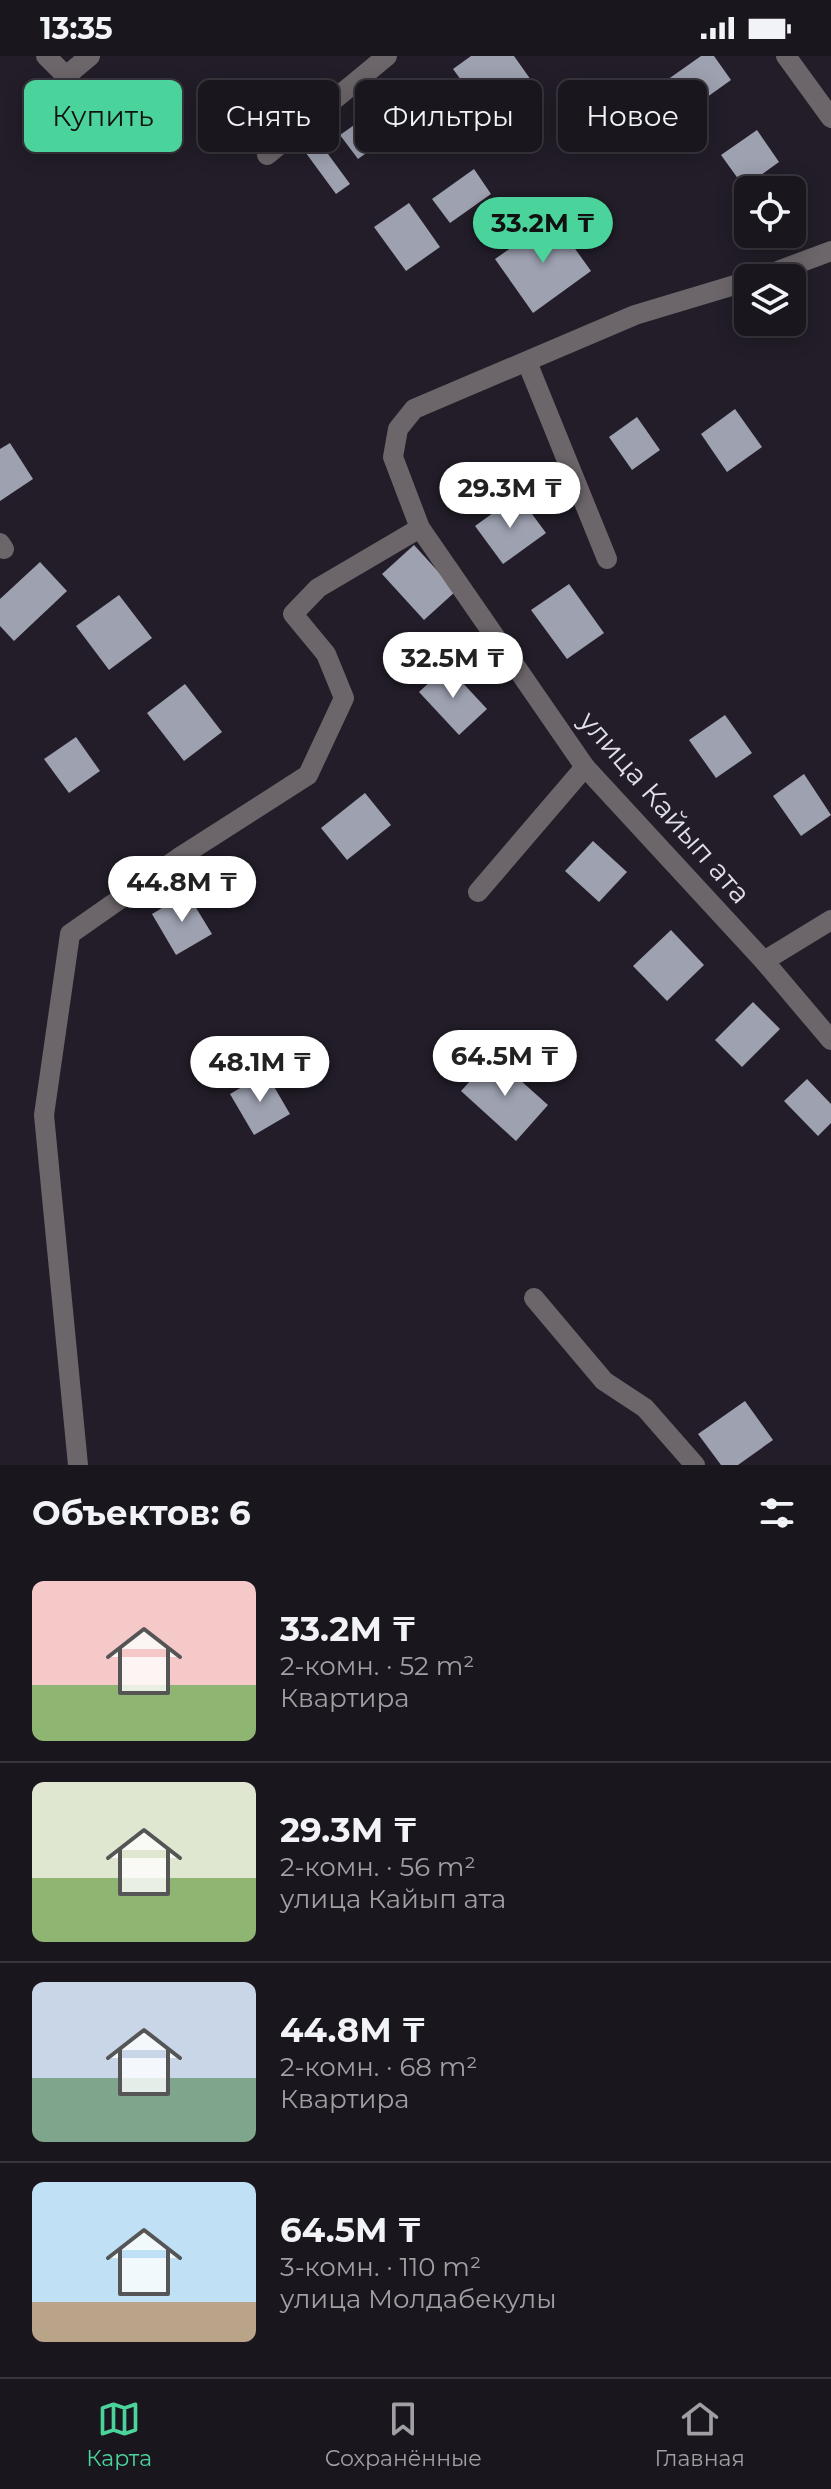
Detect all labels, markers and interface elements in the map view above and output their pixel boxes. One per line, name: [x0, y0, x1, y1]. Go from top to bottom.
text: 13:35: [40, 10, 113, 47]
chip: Купить: [24, 80, 182, 152]
chip: Снять: [198, 80, 339, 152]
chip: Фильтры: [355, 80, 542, 152]
chip: Новое: [558, 80, 707, 152]
map controls: [734, 176, 806, 336]
button: locate: [734, 176, 806, 248]
pin: 33.2M ₸: [469, 197, 617, 265]
text: 33.2M ₸: [491, 207, 595, 239]
button: layers: [734, 264, 806, 336]
pin: 29.3M ₸: [436, 462, 584, 530]
text: 29.3M ₸: [457, 472, 563, 504]
pin: 32.5M ₸: [379, 632, 527, 700]
text: 32.5M ₸: [401, 642, 505, 674]
street label: улица Кайып ата: [572, 703, 758, 910]
pin: 44.8M ₸: [108, 856, 256, 924]
text: 44.8M ₸: [126, 866, 238, 898]
pin: 64.5M ₸: [431, 1030, 579, 1098]
pin: 48.1M ₸: [186, 1036, 334, 1104]
text: 64.5M ₸: [451, 1040, 559, 1072]
text: 48.1M ₸: [208, 1046, 312, 1078]
icon: filters: [755, 1491, 799, 1535]
text: Объектов: 6: [32, 1492, 251, 1534]
text: 33.2M ₸: [280, 1608, 416, 1650]
icon: home: [96, 1613, 192, 1709]
text: 2-комн. · 52 m²: [280, 1650, 474, 1682]
text: Квартира: [280, 1682, 409, 1714]
text: 29.3M ₸: [280, 1809, 418, 1851]
icon: home: [96, 1814, 192, 1910]
text: 2-комн. · 56 m²: [280, 1851, 476, 1883]
text: улица Кайып ата: [280, 1883, 506, 1915]
text: 44.8M ₸: [280, 2009, 426, 2051]
icon: home: [96, 2014, 192, 2110]
text: 2-комн. · 68 m²: [280, 2051, 477, 2083]
text: Квартира: [280, 2083, 409, 2115]
text: 64.5M ₸: [280, 2209, 422, 2251]
icon: home: [96, 2214, 192, 2310]
text: 3-комн. · 110 m²: [280, 2251, 481, 2283]
text: улица Молдабекулы: [280, 2283, 557, 2315]
tab: Карта: [86, 2397, 152, 2472]
tab: Сохранённые: [325, 2397, 482, 2472]
tab: Главная: [654, 2397, 745, 2472]

